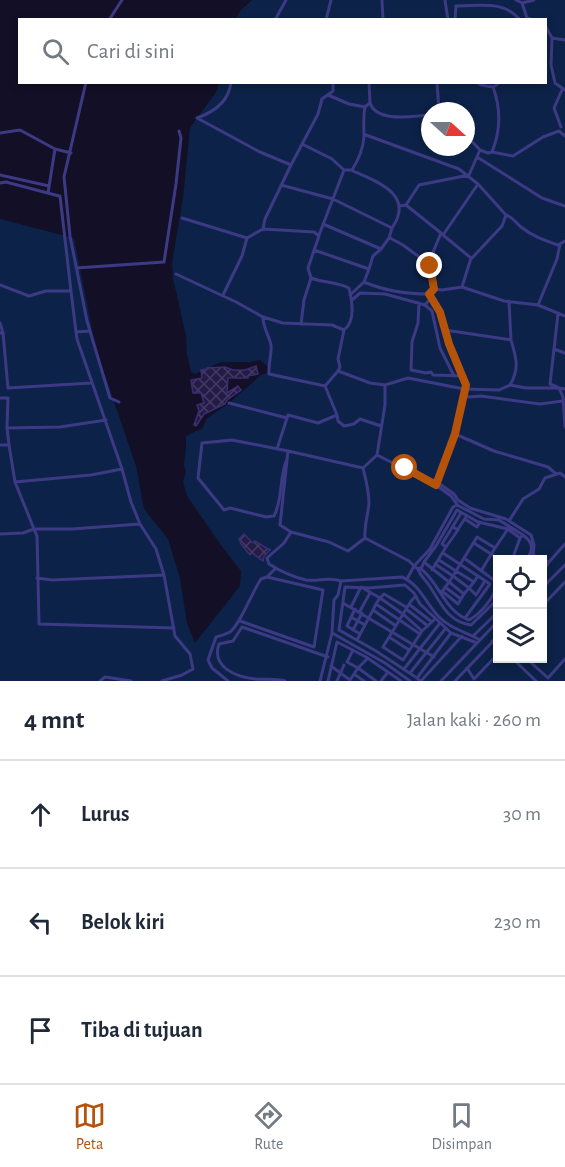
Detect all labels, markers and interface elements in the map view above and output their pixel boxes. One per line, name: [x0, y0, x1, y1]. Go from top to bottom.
search box: [18, 18, 547, 84]
icon: search: [39, 35, 72, 68]
text: Cari di sini: [87, 40, 175, 62]
north arrow: [421, 102, 475, 156]
route end: [416, 252, 442, 278]
route start: [391, 454, 417, 480]
map controls: [493, 555, 547, 663]
button: locate: [493, 555, 547, 609]
button: layers: [493, 609, 547, 663]
text: 4 mnt: [24, 707, 84, 733]
text: Jalan kaki · 260 m: [407, 710, 541, 730]
icon: ahead: [24, 798, 57, 831]
text: Lurus: [81, 803, 130, 825]
text: 30 m: [503, 804, 541, 824]
icon: left: [24, 906, 57, 939]
text: Belok kiri: [81, 911, 165, 933]
text: 230 m: [494, 912, 541, 932]
icon: arrive: [24, 1014, 57, 1047]
text: Tiba di tujuan: [81, 1019, 203, 1041]
tab: Peta: [73, 1099, 106, 1154]
tab: Rute: [252, 1099, 285, 1154]
tab: Disimpan: [431, 1099, 492, 1154]

